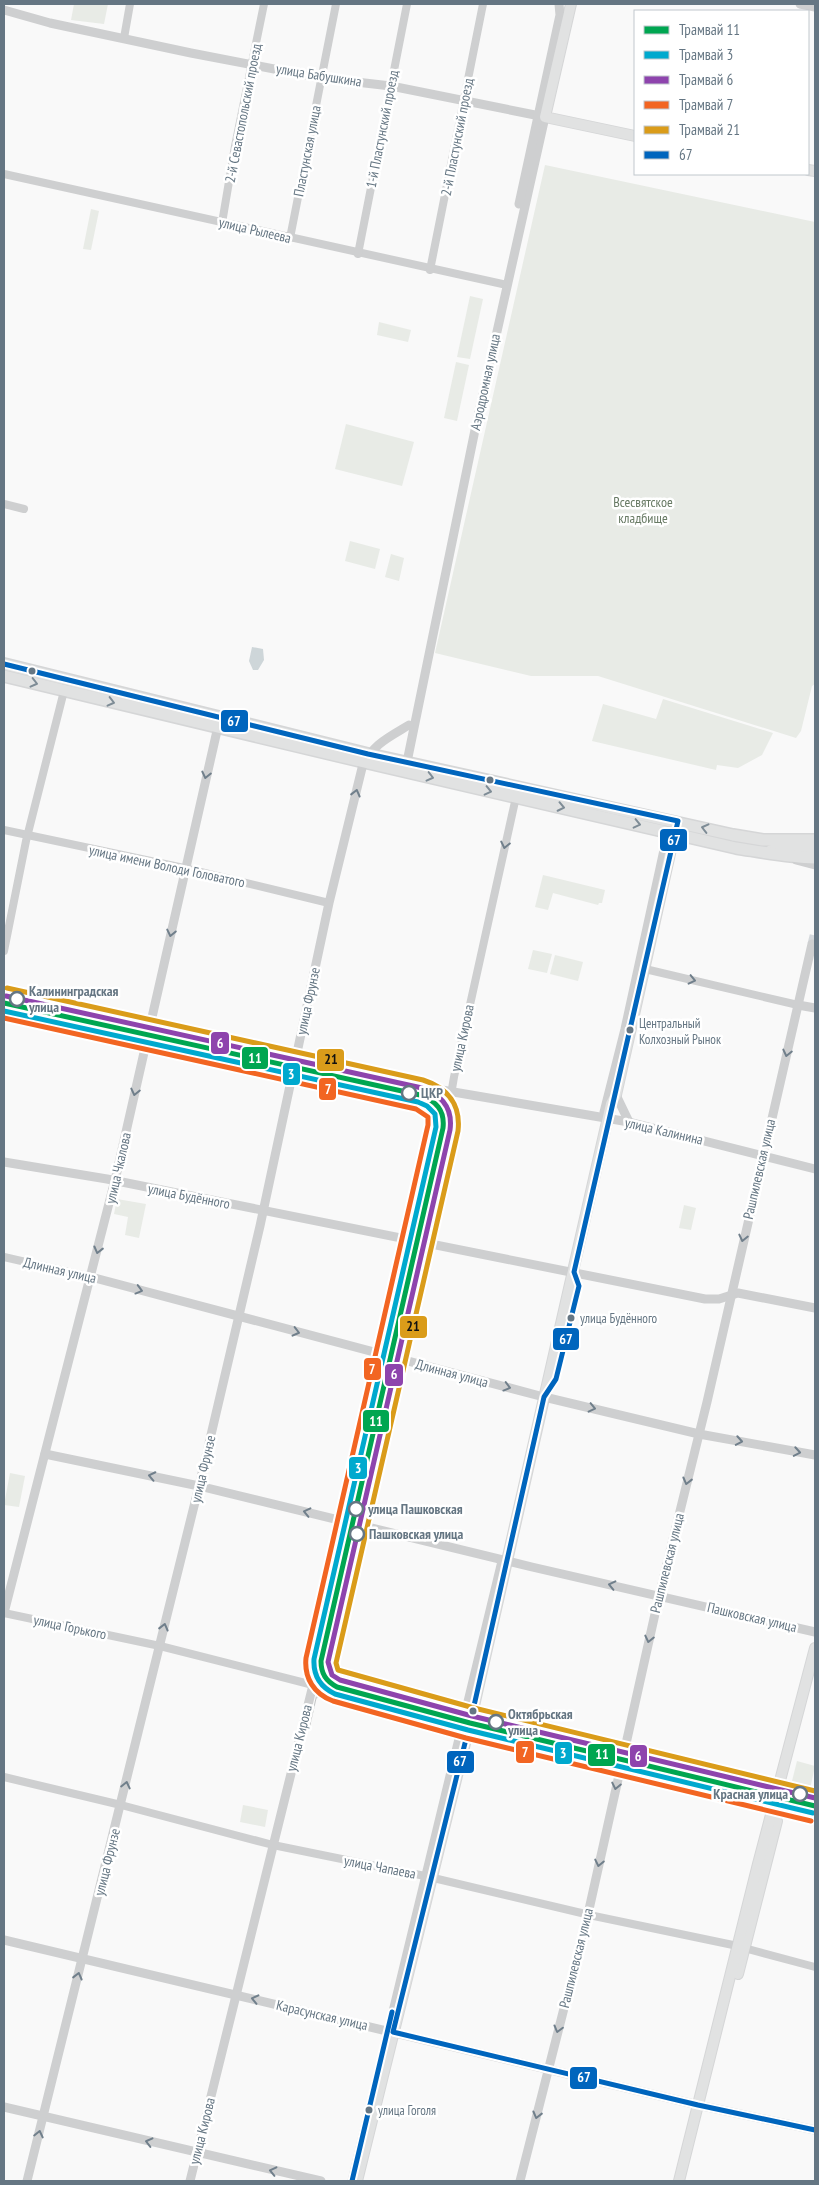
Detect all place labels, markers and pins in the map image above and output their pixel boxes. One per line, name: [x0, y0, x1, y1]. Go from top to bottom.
unlabelled marker: [27, 666, 37, 676]
unlabelled marker: [485, 775, 495, 785]
place label: Калининградская улица: [28, 982, 119, 1016]
marker: Калининградская улица: [9, 991, 25, 1007]
place label: Центральный Колхозный Рынок: [639, 1015, 721, 1048]
marker: Центральный Колхозный Рынок: [625, 1025, 635, 1035]
place label: ЦКР: [421, 1084, 443, 1102]
marker: ЦКР: [401, 1085, 417, 1101]
place label: улица Будённого: [580, 1310, 658, 1327]
marker: улица Будённого: [566, 1313, 576, 1323]
place label: улица Пашковская: [367, 1500, 463, 1518]
marker: улица Пашковская: [348, 1501, 364, 1517]
place label: Пашковская улица: [369, 1525, 464, 1543]
marker: Пашковская улица: [349, 1526, 365, 1542]
place label: Октябрьская улица: [507, 1705, 573, 1739]
unlabelled marker: [468, 1706, 478, 1716]
marker: Октябрьская улица: [488, 1714, 504, 1730]
place label: Красная улица: [713, 1785, 788, 1803]
marker: Красная улица: [792, 1786, 808, 1802]
place label: улица Гоголя: [378, 2102, 436, 2119]
marker: улица Гоголя: [364, 2105, 374, 2115]

